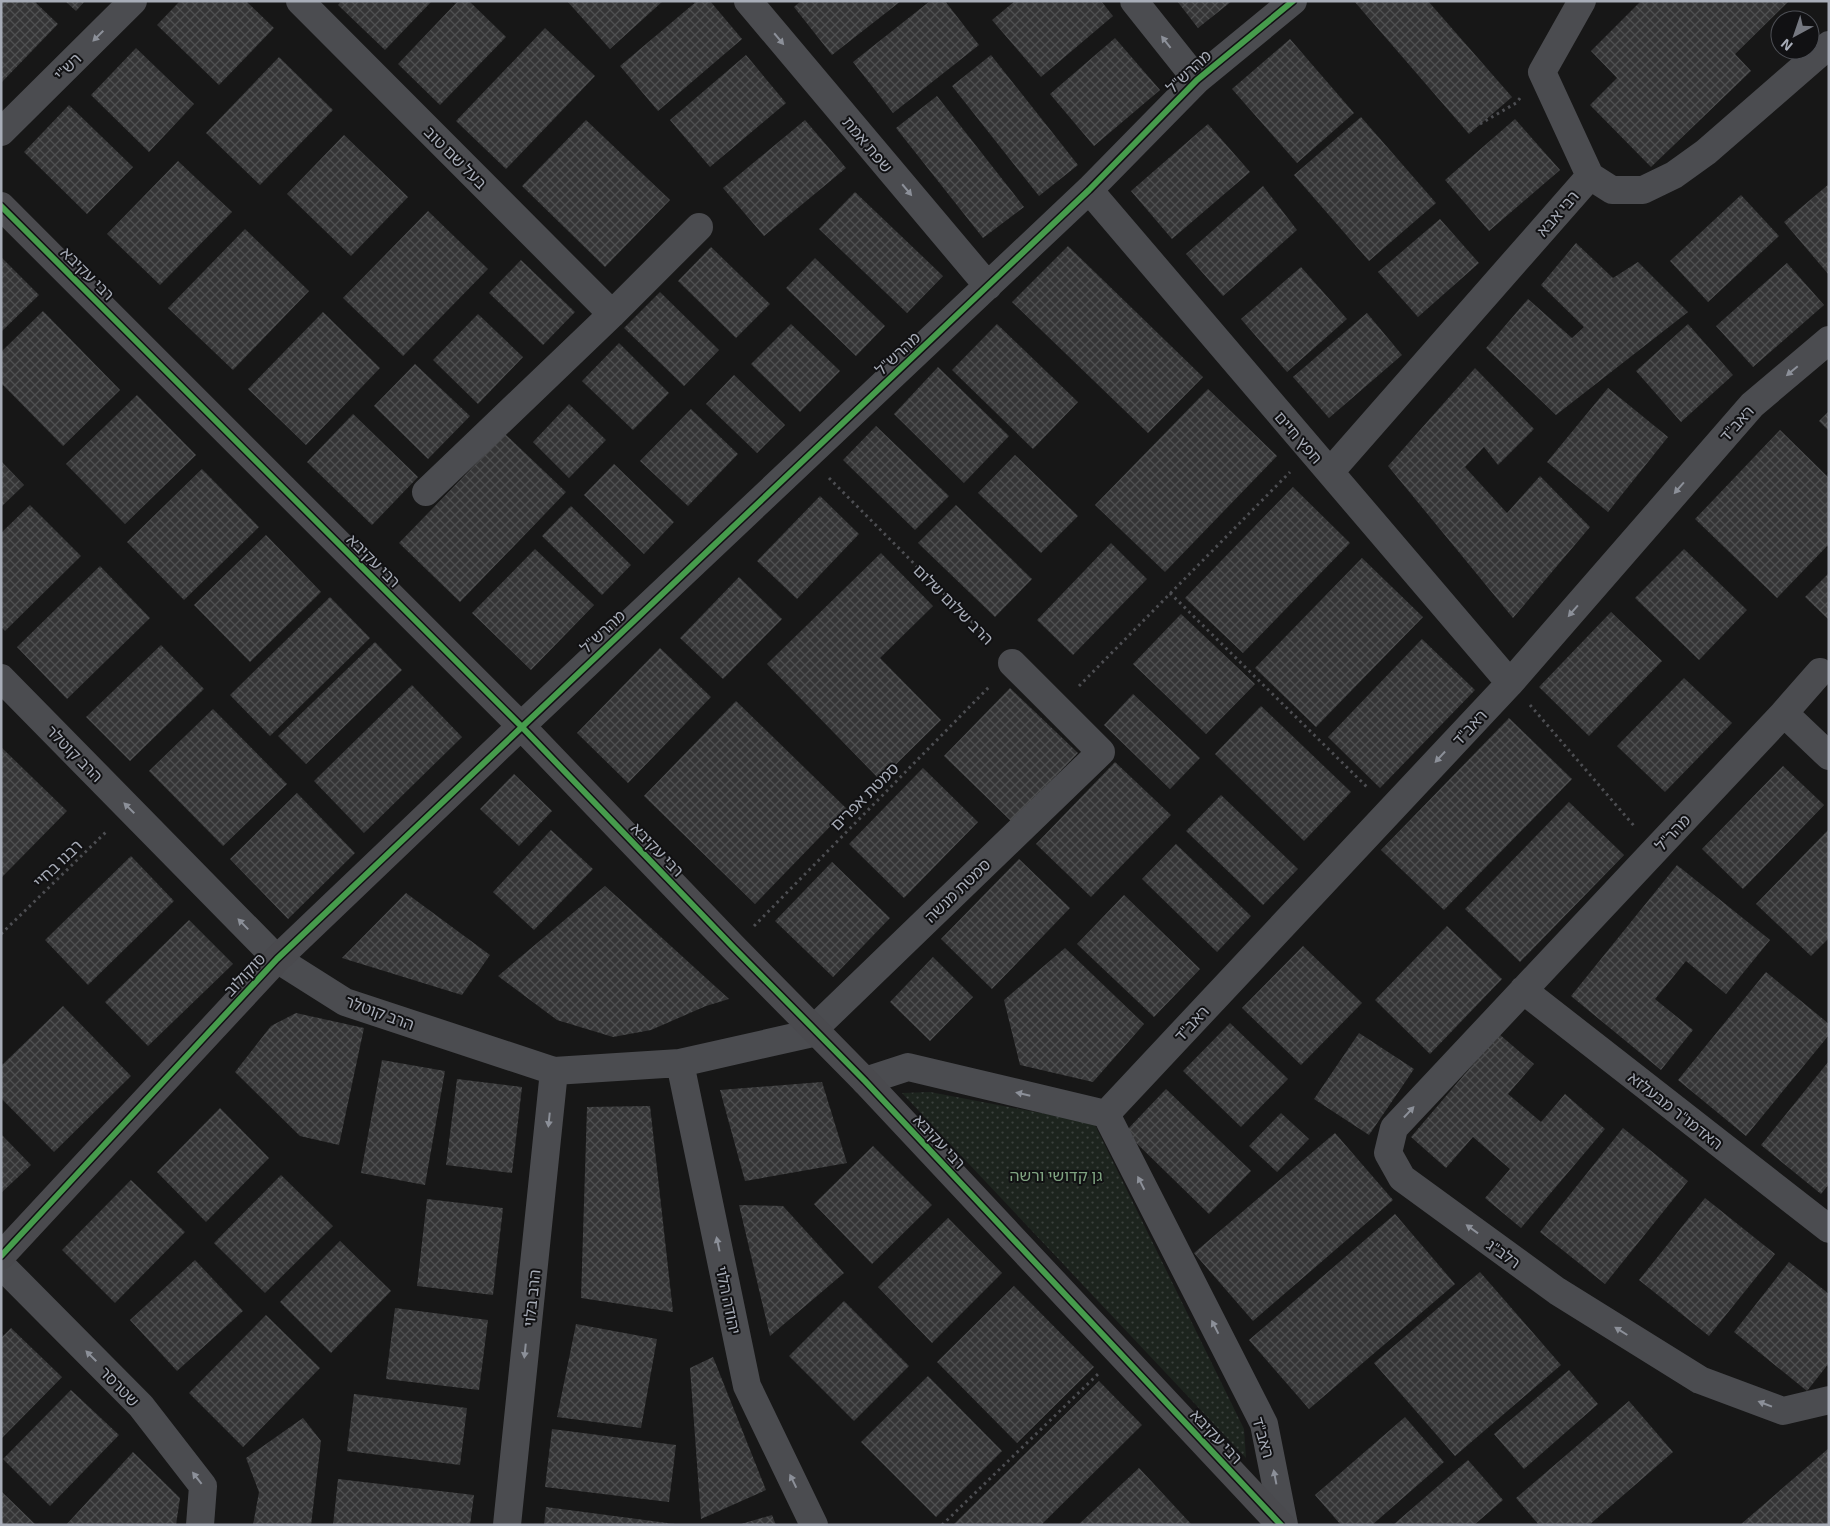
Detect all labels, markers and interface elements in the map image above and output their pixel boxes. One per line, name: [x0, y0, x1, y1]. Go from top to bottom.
north arrow: [1770, 10, 1820, 60]
one-way arrow: [92, 29, 104, 41]
one-way arrow: [774, 32, 785, 45]
one-way arrow: [1161, 36, 1172, 49]
text: N: [1777, 36, 1796, 55]
street label: מהרש"ל: [1162, 45, 1214, 97]
street label: רש"י: [50, 49, 84, 83]
street label: שפת אמת: [839, 112, 897, 176]
street label: בעל שם טוב: [421, 122, 491, 192]
one-way arrow: [901, 183, 912, 196]
street label: רבי אבא: [1532, 186, 1582, 240]
street label: רבי עקיבא: [57, 242, 119, 304]
street label: מהרש"ל: [871, 327, 923, 379]
one-way arrow: [1785, 366, 1798, 377]
street label: ראב"ד: [1715, 401, 1757, 445]
street label: חפץ חיים: [1271, 407, 1327, 467]
one-way arrow: [1674, 482, 1685, 495]
street label: רבי עקיבא: [343, 529, 405, 591]
street label: הרב שלום שלום: [910, 560, 998, 648]
street label: מהרש"ל: [576, 605, 628, 657]
one-way arrow: [1568, 605, 1579, 617]
street label: ראב"ד: [1448, 705, 1490, 749]
street label: הרב קוטלר: [43, 721, 107, 785]
one-way arrow: [1434, 751, 1446, 763]
street label: סמטת אפרים: [826, 758, 902, 834]
one-way arrow: [123, 802, 135, 814]
street label: מהר"ל: [1650, 810, 1694, 854]
street label: רבי עקיבא: [628, 818, 688, 880]
street label: רבנו בחיי: [29, 835, 85, 891]
street label: סמטת מנשה: [920, 854, 994, 926]
one-way arrow: [237, 918, 249, 930]
street label: סוקולוב: [219, 948, 269, 1000]
street label: הרב קוטלר: [343, 991, 417, 1033]
street label: ראב"ד: [1170, 1001, 1212, 1045]
street label: האדמו"ר מבעלזא: [1625, 1067, 1727, 1153]
one-way arrow: [1015, 1090, 1030, 1098]
one-way arrow: [1403, 1107, 1415, 1119]
street label: רבי עקיבא: [910, 1110, 970, 1172]
one-way arrow: [545, 1112, 553, 1128]
park label: גן קדושי ורשה: [1009, 1165, 1103, 1184]
one-way arrow: [1137, 1175, 1145, 1190]
one-way arrow: [1465, 1224, 1479, 1234]
street label: רלב"ג: [1483, 1234, 1525, 1272]
one-way arrow: [714, 1237, 722, 1252]
street label: יהודה הלוי: [713, 1264, 745, 1336]
street label: הרב בלוי: [519, 1268, 543, 1328]
one-way arrow: [1211, 1320, 1219, 1334]
one-way arrow: [1614, 1326, 1627, 1335]
one-way arrow: [521, 1343, 529, 1359]
one-way arrow: [85, 1350, 97, 1362]
street label: שטרסר: [96, 1362, 144, 1410]
one-way arrow: [1757, 1400, 1772, 1408]
street label: רבי עקיבא: [1187, 1405, 1247, 1467]
street label: ראב"ד: [1249, 1414, 1279, 1460]
one-way arrow: [1270, 1468, 1278, 1484]
one-way arrow: [192, 1472, 203, 1485]
one-way arrow: [789, 1474, 797, 1488]

